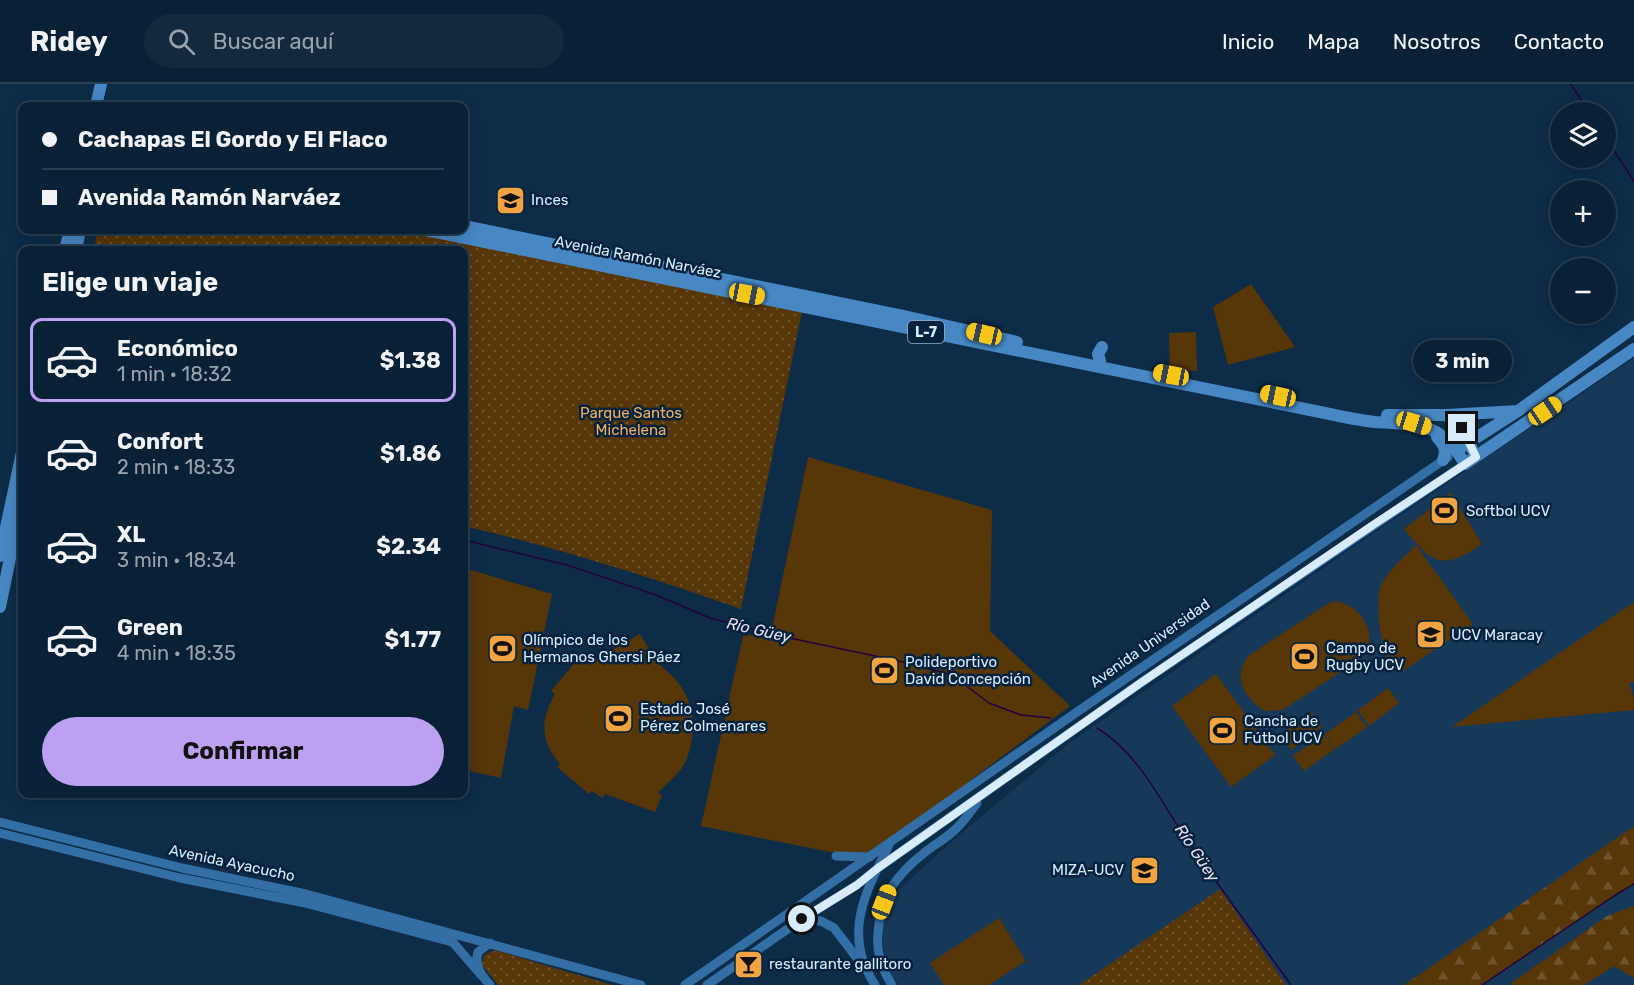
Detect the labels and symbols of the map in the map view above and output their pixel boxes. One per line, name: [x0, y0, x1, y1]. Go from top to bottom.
school or university icon: Inces: [494, 184, 526, 216]
place label: Inces: [531, 191, 569, 209]
street label: Avenida Ramón Narváez: [553, 232, 723, 282]
car: [728, 282, 766, 306]
road number: L-7: [908, 321, 944, 343]
car: [964, 321, 1004, 347]
callout: 3 min: [1412, 341, 1512, 383]
car: [1152, 363, 1190, 387]
car: [1259, 383, 1297, 409]
car: [1525, 393, 1565, 429]
park label: Parque Santos Michelena: [580, 404, 682, 439]
car: [1394, 409, 1434, 437]
route end: [1448, 414, 1475, 441]
sports icon: Softbol UCV: [1429, 495, 1461, 527]
place label: Softbol UCV: [1466, 502, 1551, 520]
street label: Avenida Universidad: [1087, 595, 1213, 691]
water label: Río Güey: [725, 613, 794, 647]
school or university icon: UCV Maracay: [1414, 619, 1446, 651]
place label: UCV Maracay: [1451, 626, 1543, 644]
place label: Olímpico de los Hermanos Ghersi Páez: [523, 631, 681, 666]
sports icon: Olímpico de los Hermanos Ghersi Páez: [486, 633, 518, 665]
place label: Campo de Rugby UCV: [1326, 639, 1404, 674]
sports icon: Campo de Rugby UCV: [1289, 641, 1321, 673]
place label: Polideportivo David Concepción: [905, 653, 1031, 688]
sports icon: Polideportivo David Concepción: [868, 655, 900, 687]
place label: Estadio José Pérez Colmenares: [640, 700, 766, 735]
sports icon: Estadio José Pérez Colmenares: [603, 702, 635, 734]
place label: Cancha de Fútbol UCV: [1244, 712, 1323, 747]
sports icon: Cancha de Fútbol UCV: [1207, 714, 1239, 746]
water label: Río Güey: [1171, 821, 1224, 886]
street label: Avenida Ayacucho: [167, 841, 297, 885]
school or university icon: MIZA-UCV: [1129, 854, 1161, 886]
place label: MIZA-UCV: [1052, 861, 1124, 879]
car: [869, 882, 899, 922]
route start: [788, 905, 815, 932]
bar icon: restaurante gallitoro: [732, 948, 764, 980]
place label: restaurante gallitoro: [769, 955, 911, 973]

